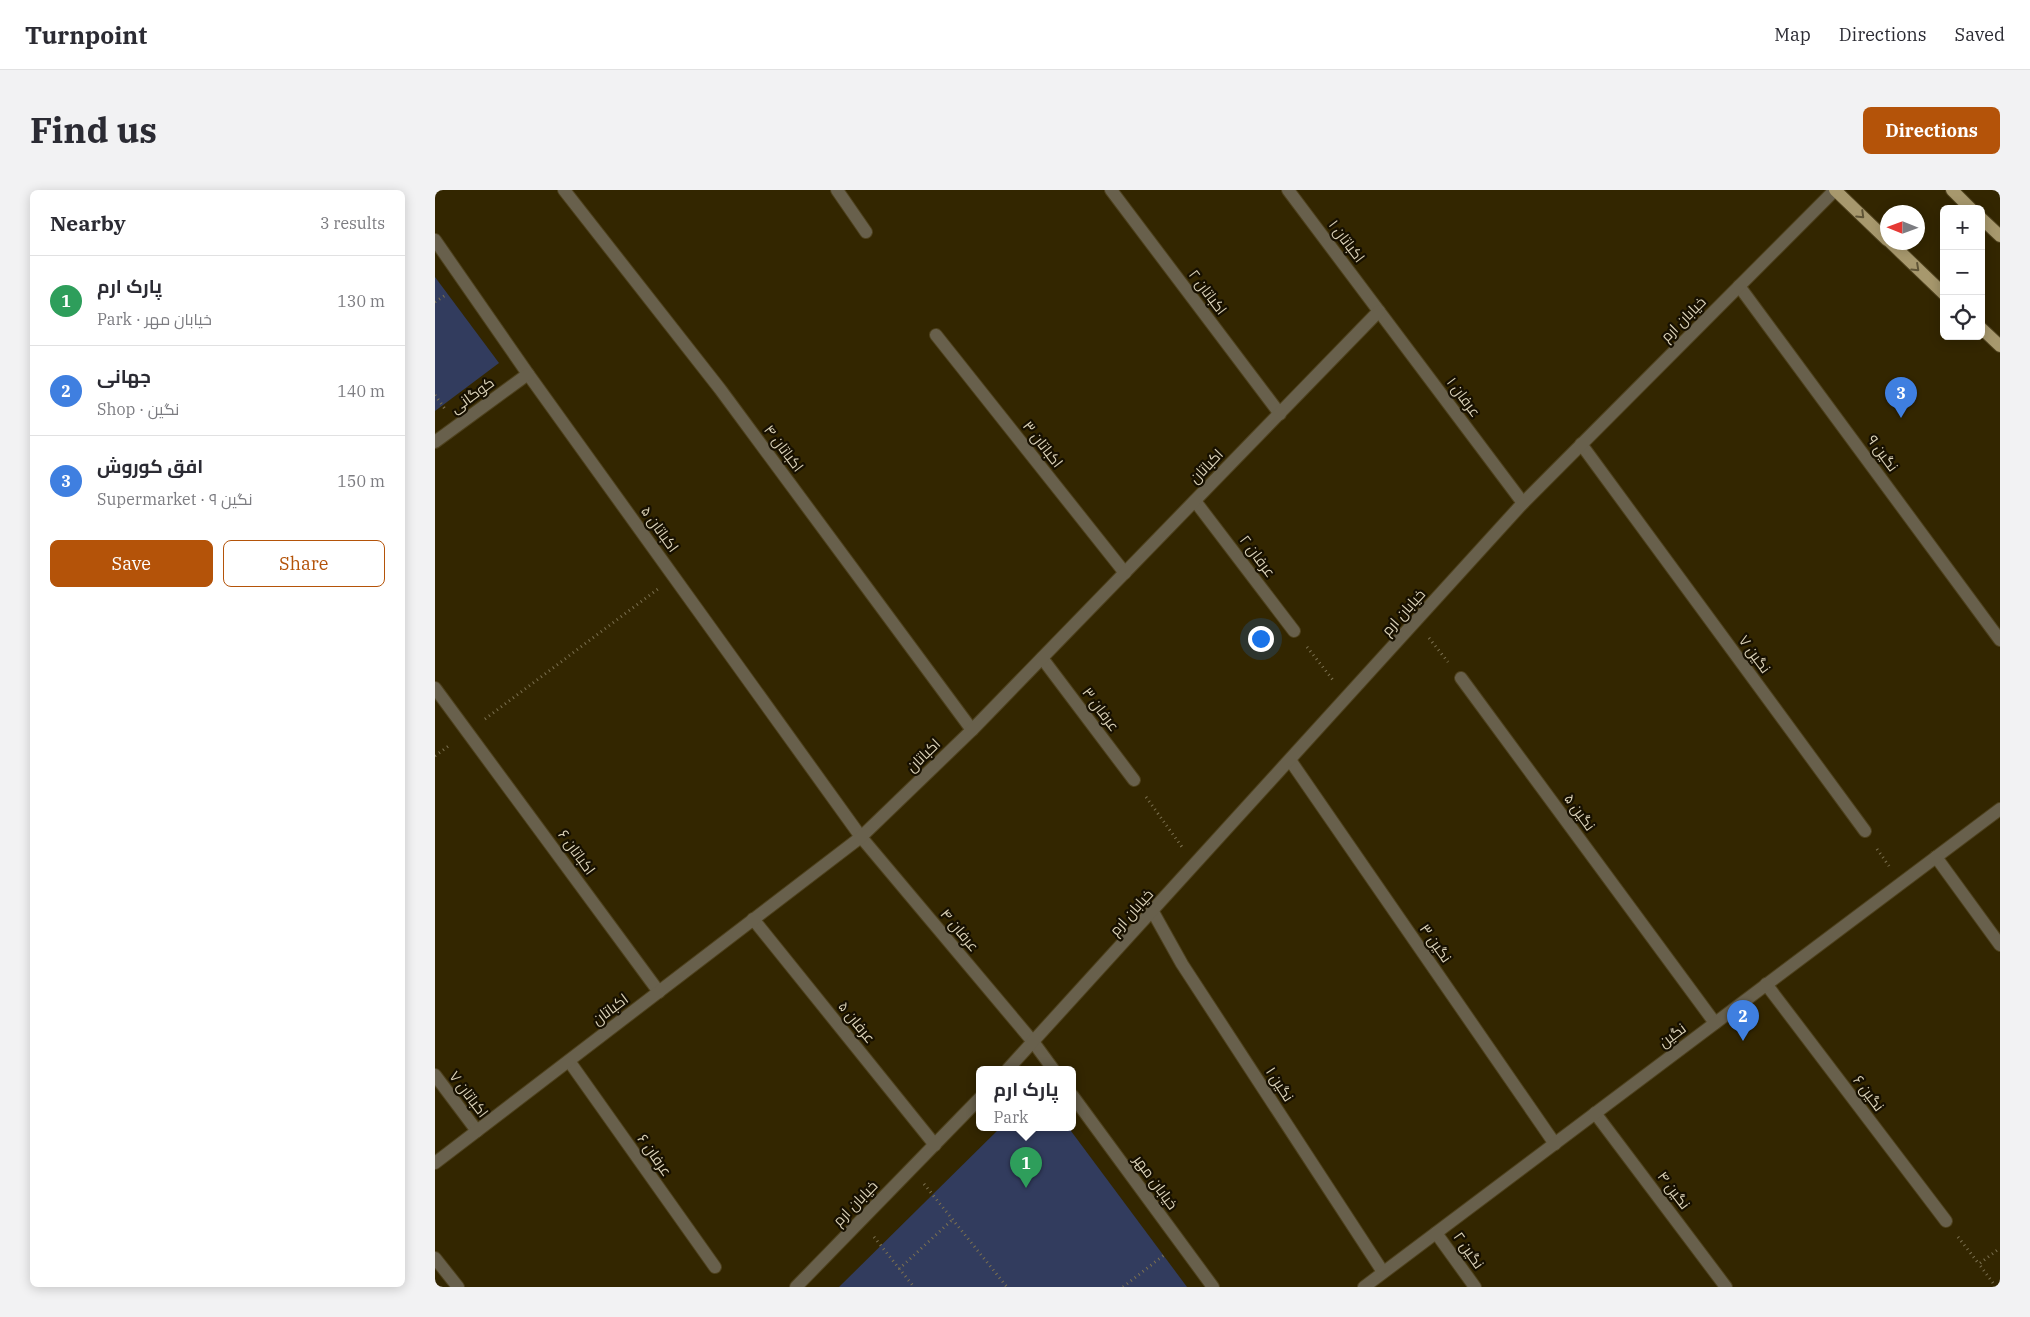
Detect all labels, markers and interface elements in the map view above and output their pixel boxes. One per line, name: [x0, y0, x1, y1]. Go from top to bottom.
text: Turnpoint: [25, 19, 147, 51]
text: Map: [1774, 23, 1811, 46]
text: Directions: [1839, 23, 1927, 46]
text: Saved: [1955, 23, 2005, 46]
text: Find us: [30, 107, 157, 153]
button: Directions: [1863, 107, 2000, 154]
north arrow: [1880, 205, 1925, 250]
map controls: [1940, 205, 1985, 340]
button: +: [1940, 205, 1985, 250]
text: Nearby: [50, 209, 126, 237]
one-way arrow: [1856, 209, 1865, 218]
text: 3 results: [320, 213, 385, 233]
street label: اکباتان ۱: [1324, 216, 1369, 267]
button: −: [1940, 250, 1985, 295]
one-way arrow: [1911, 262, 1920, 271]
street label: اکباتان ۲: [1184, 265, 1231, 319]
text: پارک ارم: [97, 274, 162, 298]
text: 1: [61, 291, 71, 311]
text: 130 m: [337, 291, 385, 311]
street label: خیابان ارم: [1656, 292, 1710, 346]
button: locate: [1940, 295, 1985, 340]
text: Park · خیابان مهر: [97, 309, 212, 329]
text: جهانی: [97, 364, 151, 388]
street label: کوگانی: [446, 373, 498, 418]
street label: عرفان ۱: [1442, 373, 1485, 421]
pin: 3: [1885, 377, 1917, 418]
text: 2: [61, 381, 71, 401]
text: 140 m: [337, 381, 385, 401]
text: Shop · نگین: [97, 399, 179, 419]
street label: اکباتان ۳: [1018, 417, 1067, 472]
street label: اکباتان ۴: [759, 421, 808, 476]
street label: نگین ۹: [1863, 431, 1903, 476]
street label: اکباتان: [1185, 445, 1228, 488]
text: افق کوروش: [97, 454, 203, 478]
text: 3: [61, 471, 71, 491]
text: 150 m: [337, 471, 385, 491]
text: Supermarket · نگین ۹: [97, 489, 252, 509]
street label: اکباتان ۵: [636, 502, 683, 556]
street label: عرفان ۲: [1235, 531, 1280, 582]
button: Save: [50, 540, 213, 587]
button: Share: [223, 540, 385, 587]
street label: خیابان ارم: [1377, 585, 1430, 640]
your location: [1248, 626, 1274, 652]
street label: نگین ۷: [1734, 631, 1775, 677]
street label: عرفان ۳: [1077, 683, 1124, 735]
street label: اکباتان: [902, 734, 945, 777]
street label: نگین ۵: [1559, 790, 1600, 835]
street label: اکباتان ۶: [553, 826, 600, 879]
street label: خیابان ارم: [1105, 885, 1158, 940]
street label: عرفان ۴: [936, 905, 983, 956]
street label: نگین ۳: [1415, 920, 1456, 967]
street label: اکباتان: [588, 989, 633, 1030]
street label: عرفان ۵: [834, 997, 880, 1047]
pin: 2: [1727, 1000, 1759, 1041]
street label: نگین: [1654, 1019, 1690, 1052]
street label: نگین ۱: [1261, 1063, 1298, 1106]
popup: [976, 1066, 1076, 1131]
street label: اکباتان ۷: [445, 1067, 493, 1122]
street label: نگین ۶: [1849, 1071, 1889, 1115]
text: پارک ارم: [993, 1077, 1059, 1101]
text: Park: [993, 1107, 1028, 1127]
street label: عرفان ۶: [633, 1130, 676, 1181]
pin: 1: [1010, 1147, 1042, 1188]
street label: خیابان مهر: [1128, 1150, 1182, 1214]
street label: نگین ۴: [1653, 1167, 1695, 1213]
street label: خیابان ارم: [829, 1176, 882, 1231]
street label: نگین ۲: [1449, 1228, 1489, 1273]

